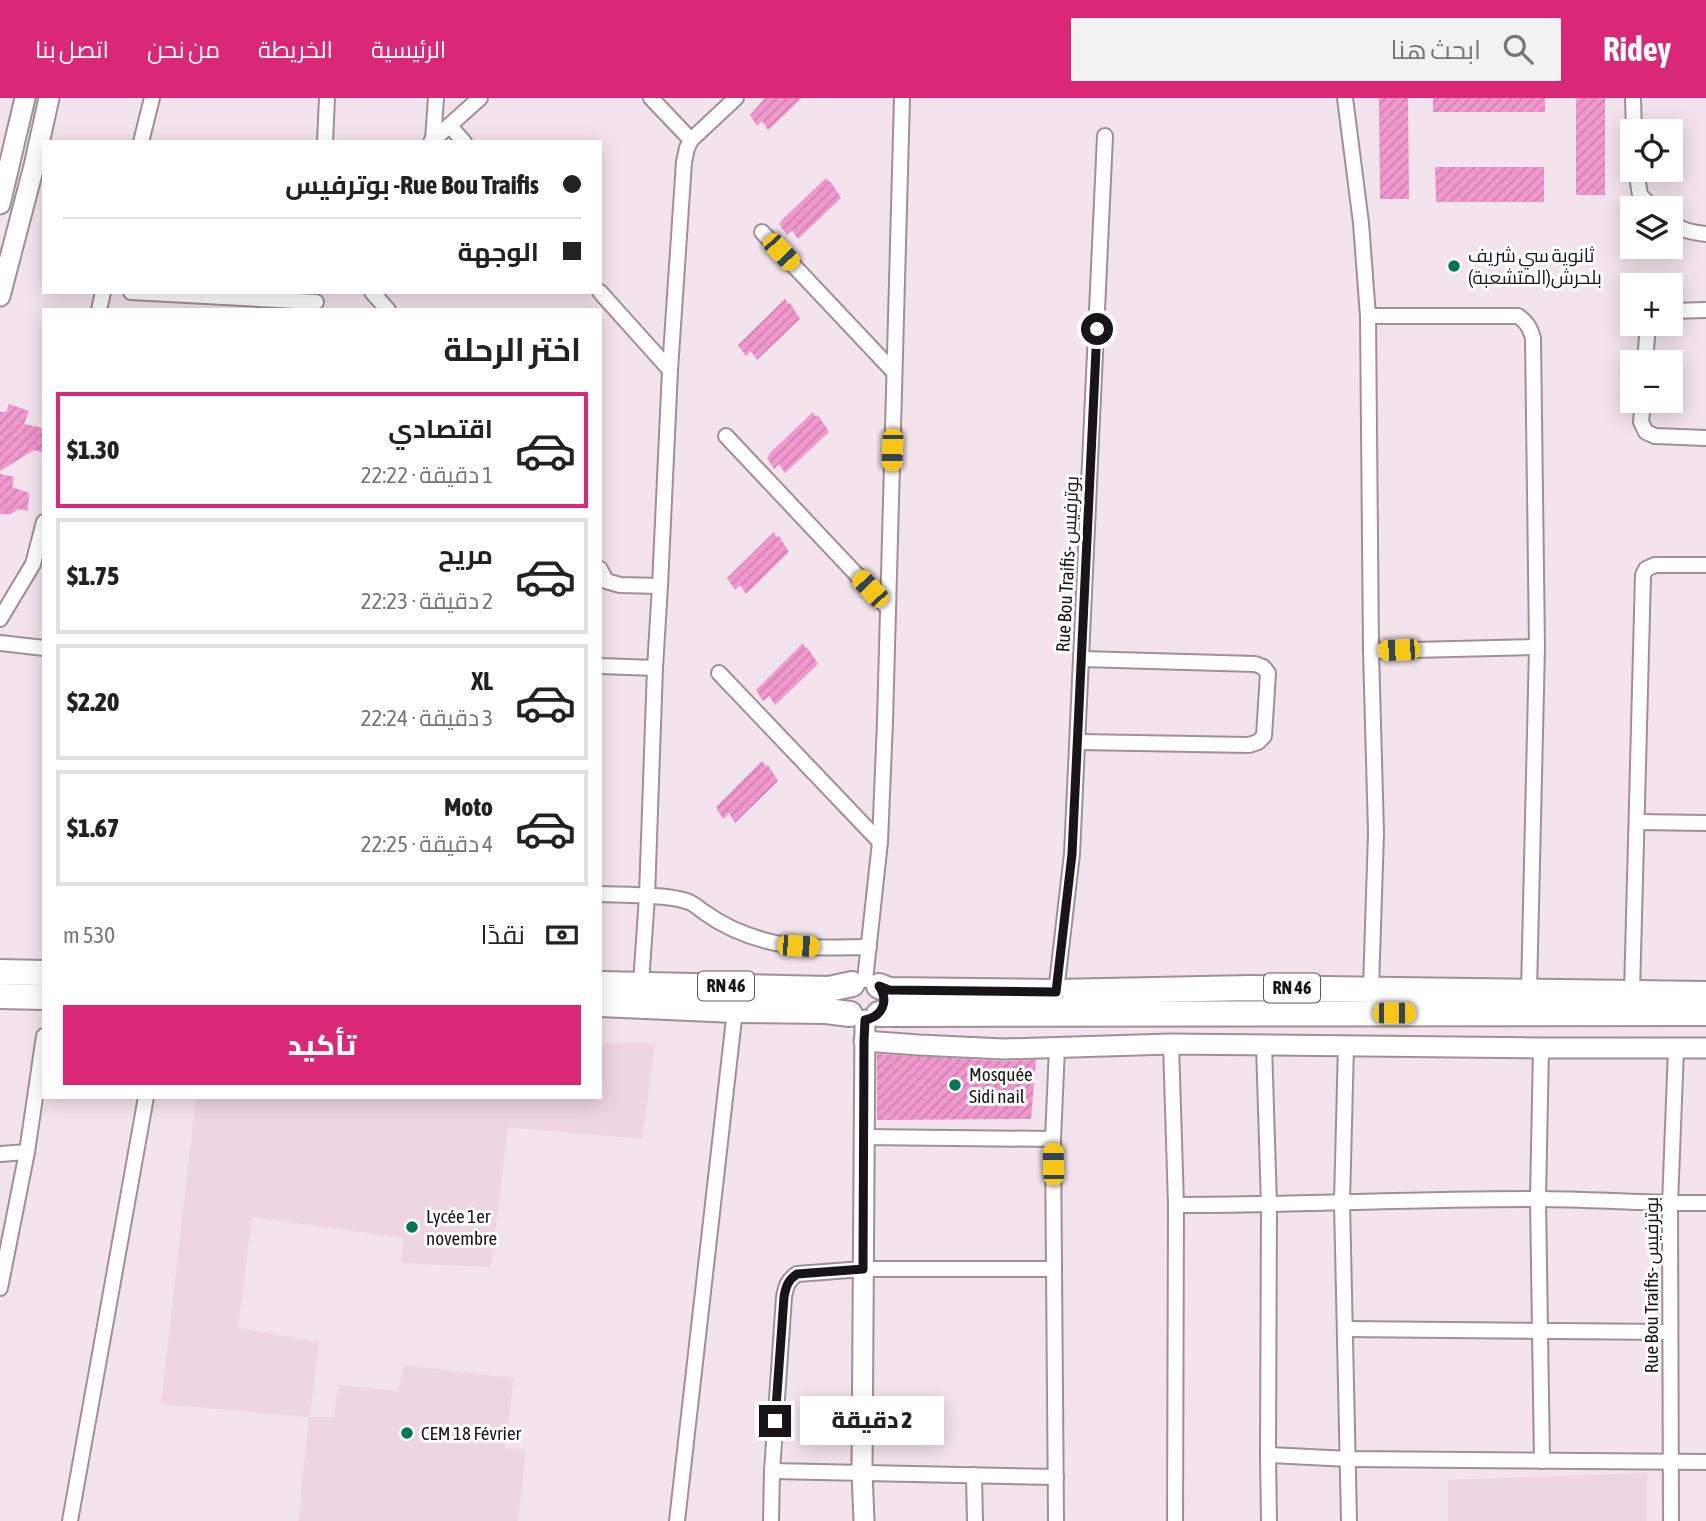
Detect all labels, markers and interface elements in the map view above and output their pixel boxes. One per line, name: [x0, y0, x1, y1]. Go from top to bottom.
search box: [1071, 18, 1561, 81]
icon: search: [1499, 30, 1537, 68]
text: Ridey: [1603, 30, 1671, 68]
text: ابحث هنا: [1391, 35, 1481, 65]
text: اتصل بنا: [35, 36, 109, 63]
text: من نحن: [147, 36, 220, 63]
text: الخريطة: [258, 36, 333, 63]
text: الرئيسية: [371, 36, 446, 63]
map controls: [1620, 119, 1683, 413]
button: locate: [1620, 119, 1683, 182]
text: Rue Bou Traifis- بوترفيس: [285, 170, 539, 200]
button: layers: [1620, 196, 1683, 259]
car: [759, 229, 804, 275]
text: الوجهة: [458, 237, 539, 267]
place label: ثانوية سي شريف بلحرش(المتشعبة): [1468, 244, 1602, 289]
marker: ثانوية سي شريف بلحرش(المتشعبة): [1446, 258, 1462, 274]
button: +: [1620, 273, 1683, 336]
route start: [1081, 313, 1113, 345]
text: اختر الرحلة: [444, 331, 581, 368]
button: −: [1620, 350, 1683, 413]
text: اقتصادي: [388, 414, 493, 444]
icon: car: [514, 419, 577, 482]
car: [881, 429, 904, 471]
text: $1.30: [67, 435, 119, 465]
text: 1 دقيقة · 22:22: [361, 462, 493, 488]
street label: Rue Bou Traifis- بوترفيس: [1051, 475, 1084, 653]
text: مريح: [438, 540, 493, 570]
icon: car: [514, 545, 577, 608]
text: $1.75: [67, 561, 119, 591]
car: [848, 566, 893, 612]
text: 2 دقيقة · 22:23: [361, 588, 493, 614]
car: [1378, 639, 1421, 661]
text: XL: [471, 666, 493, 696]
icon: car: [514, 671, 577, 734]
text: $2.20: [67, 687, 119, 717]
text: 3 دقيقة · 22:24: [361, 705, 493, 731]
text: Moto: [444, 792, 493, 822]
icon: car: [514, 797, 577, 860]
text: $1.67: [67, 813, 119, 843]
text: 4 دقيقة · 22:25: [361, 831, 493, 857]
icon: cash: [543, 916, 581, 954]
text: نقدًا: [481, 920, 525, 950]
text: 530 m: [63, 922, 115, 948]
car: [777, 934, 820, 958]
road number: RN 46: [698, 972, 754, 1001]
road number: RN 46: [1264, 974, 1320, 1002]
car: [1374, 1003, 1416, 1024]
button: تأكيد: [63, 1005, 581, 1085]
place label: Mosquée Sidi nail: [969, 1063, 1033, 1107]
marker: Mosquée Sidi nail: [947, 1077, 963, 1093]
car: [1043, 1143, 1064, 1185]
street label: Rue Bou Traifis- بوترفيس: [1640, 1197, 1663, 1373]
place label: Lycée 1er novembre: [426, 1205, 497, 1249]
marker: Lycée 1er novembre: [404, 1219, 420, 1235]
callout: 2 دقيقة: [800, 1396, 943, 1446]
route end: [759, 1405, 791, 1437]
text: 2 دقيقة: [832, 1407, 912, 1433]
place label: CEM 18 Février: [421, 1422, 522, 1444]
marker: CEM 18 Février: [399, 1425, 415, 1441]

